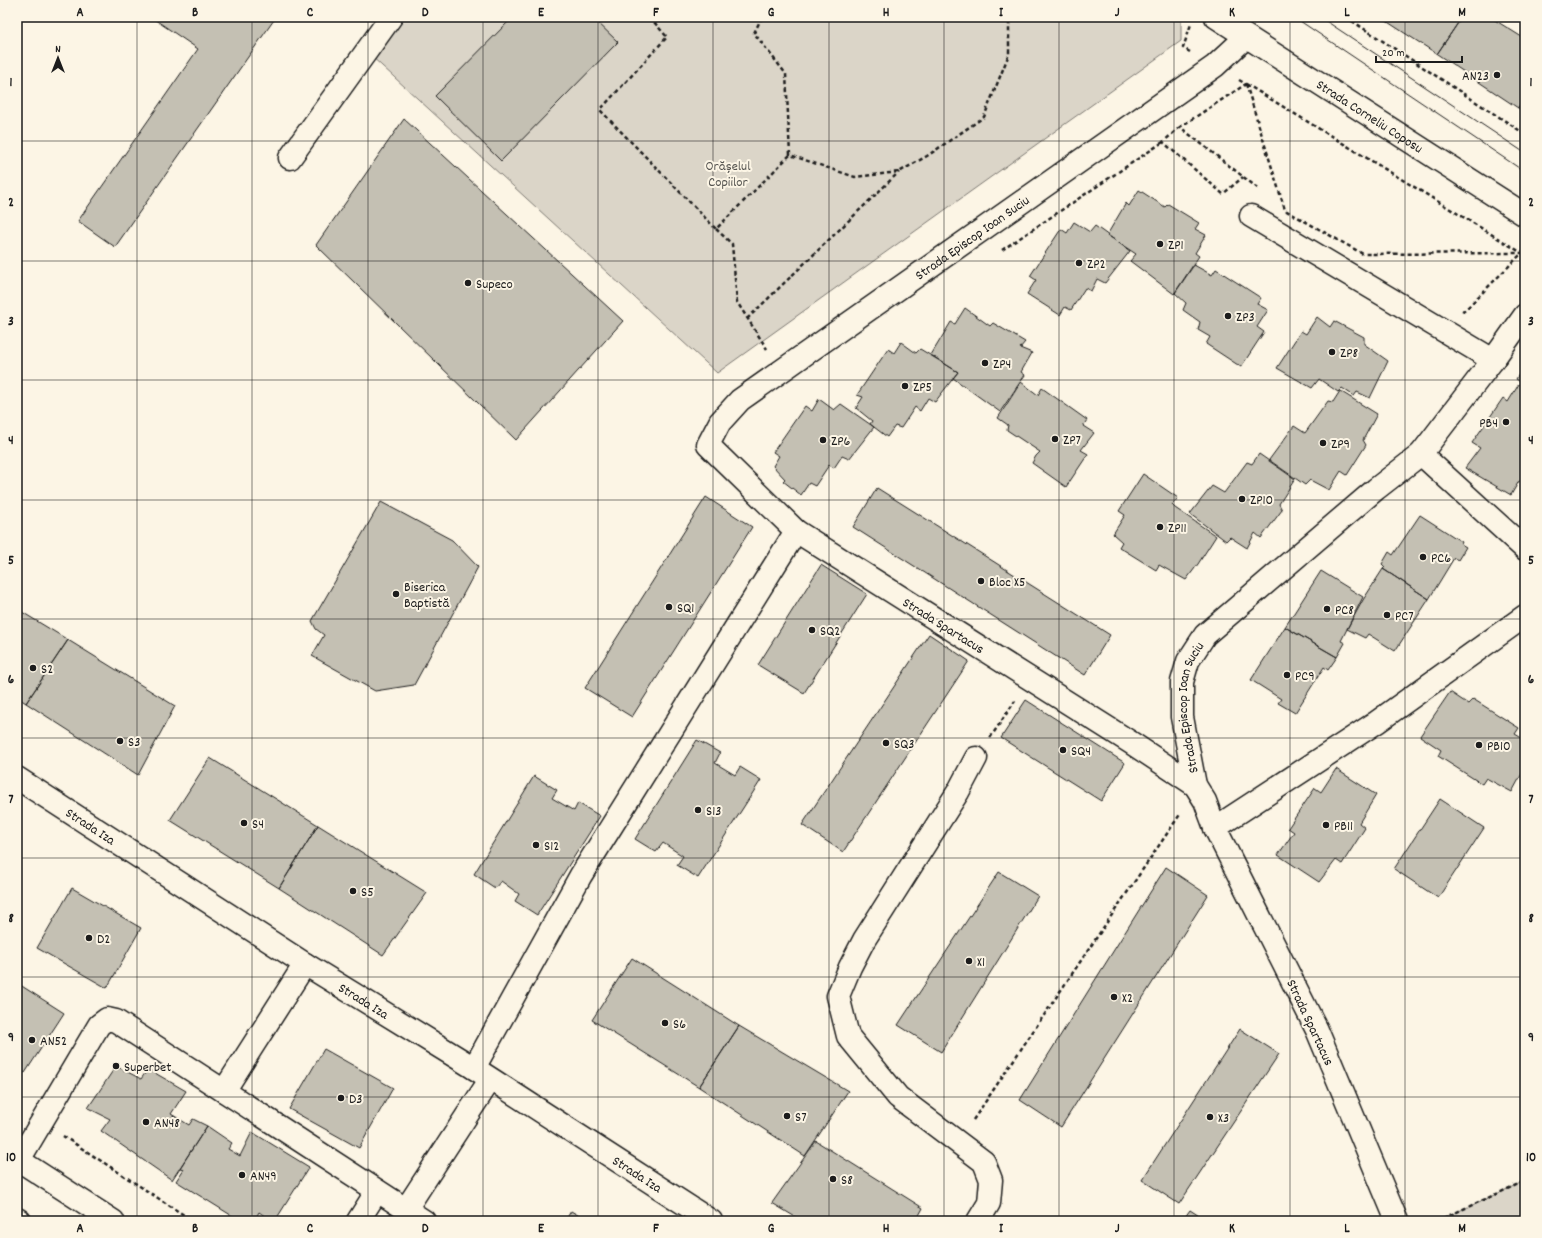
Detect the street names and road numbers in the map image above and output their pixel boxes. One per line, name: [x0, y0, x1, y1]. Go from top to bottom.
street label: Strada Corneliu Coposu: [1312, 76, 1426, 159]
street label: Strada Episcop Ioan Suciu: [912, 191, 1034, 286]
street label: Strada Spartacus: [898, 594, 988, 660]
street label: Strada Episcop Ioan Suciu: [1174, 638, 1210, 775]
street label: Strada Iza: [61, 804, 119, 851]
street label: Strada Spartacus: [1280, 976, 1338, 1069]
street label: Strada Iza: [334, 979, 392, 1025]
street label: Strada Iza: [608, 1152, 666, 1199]

